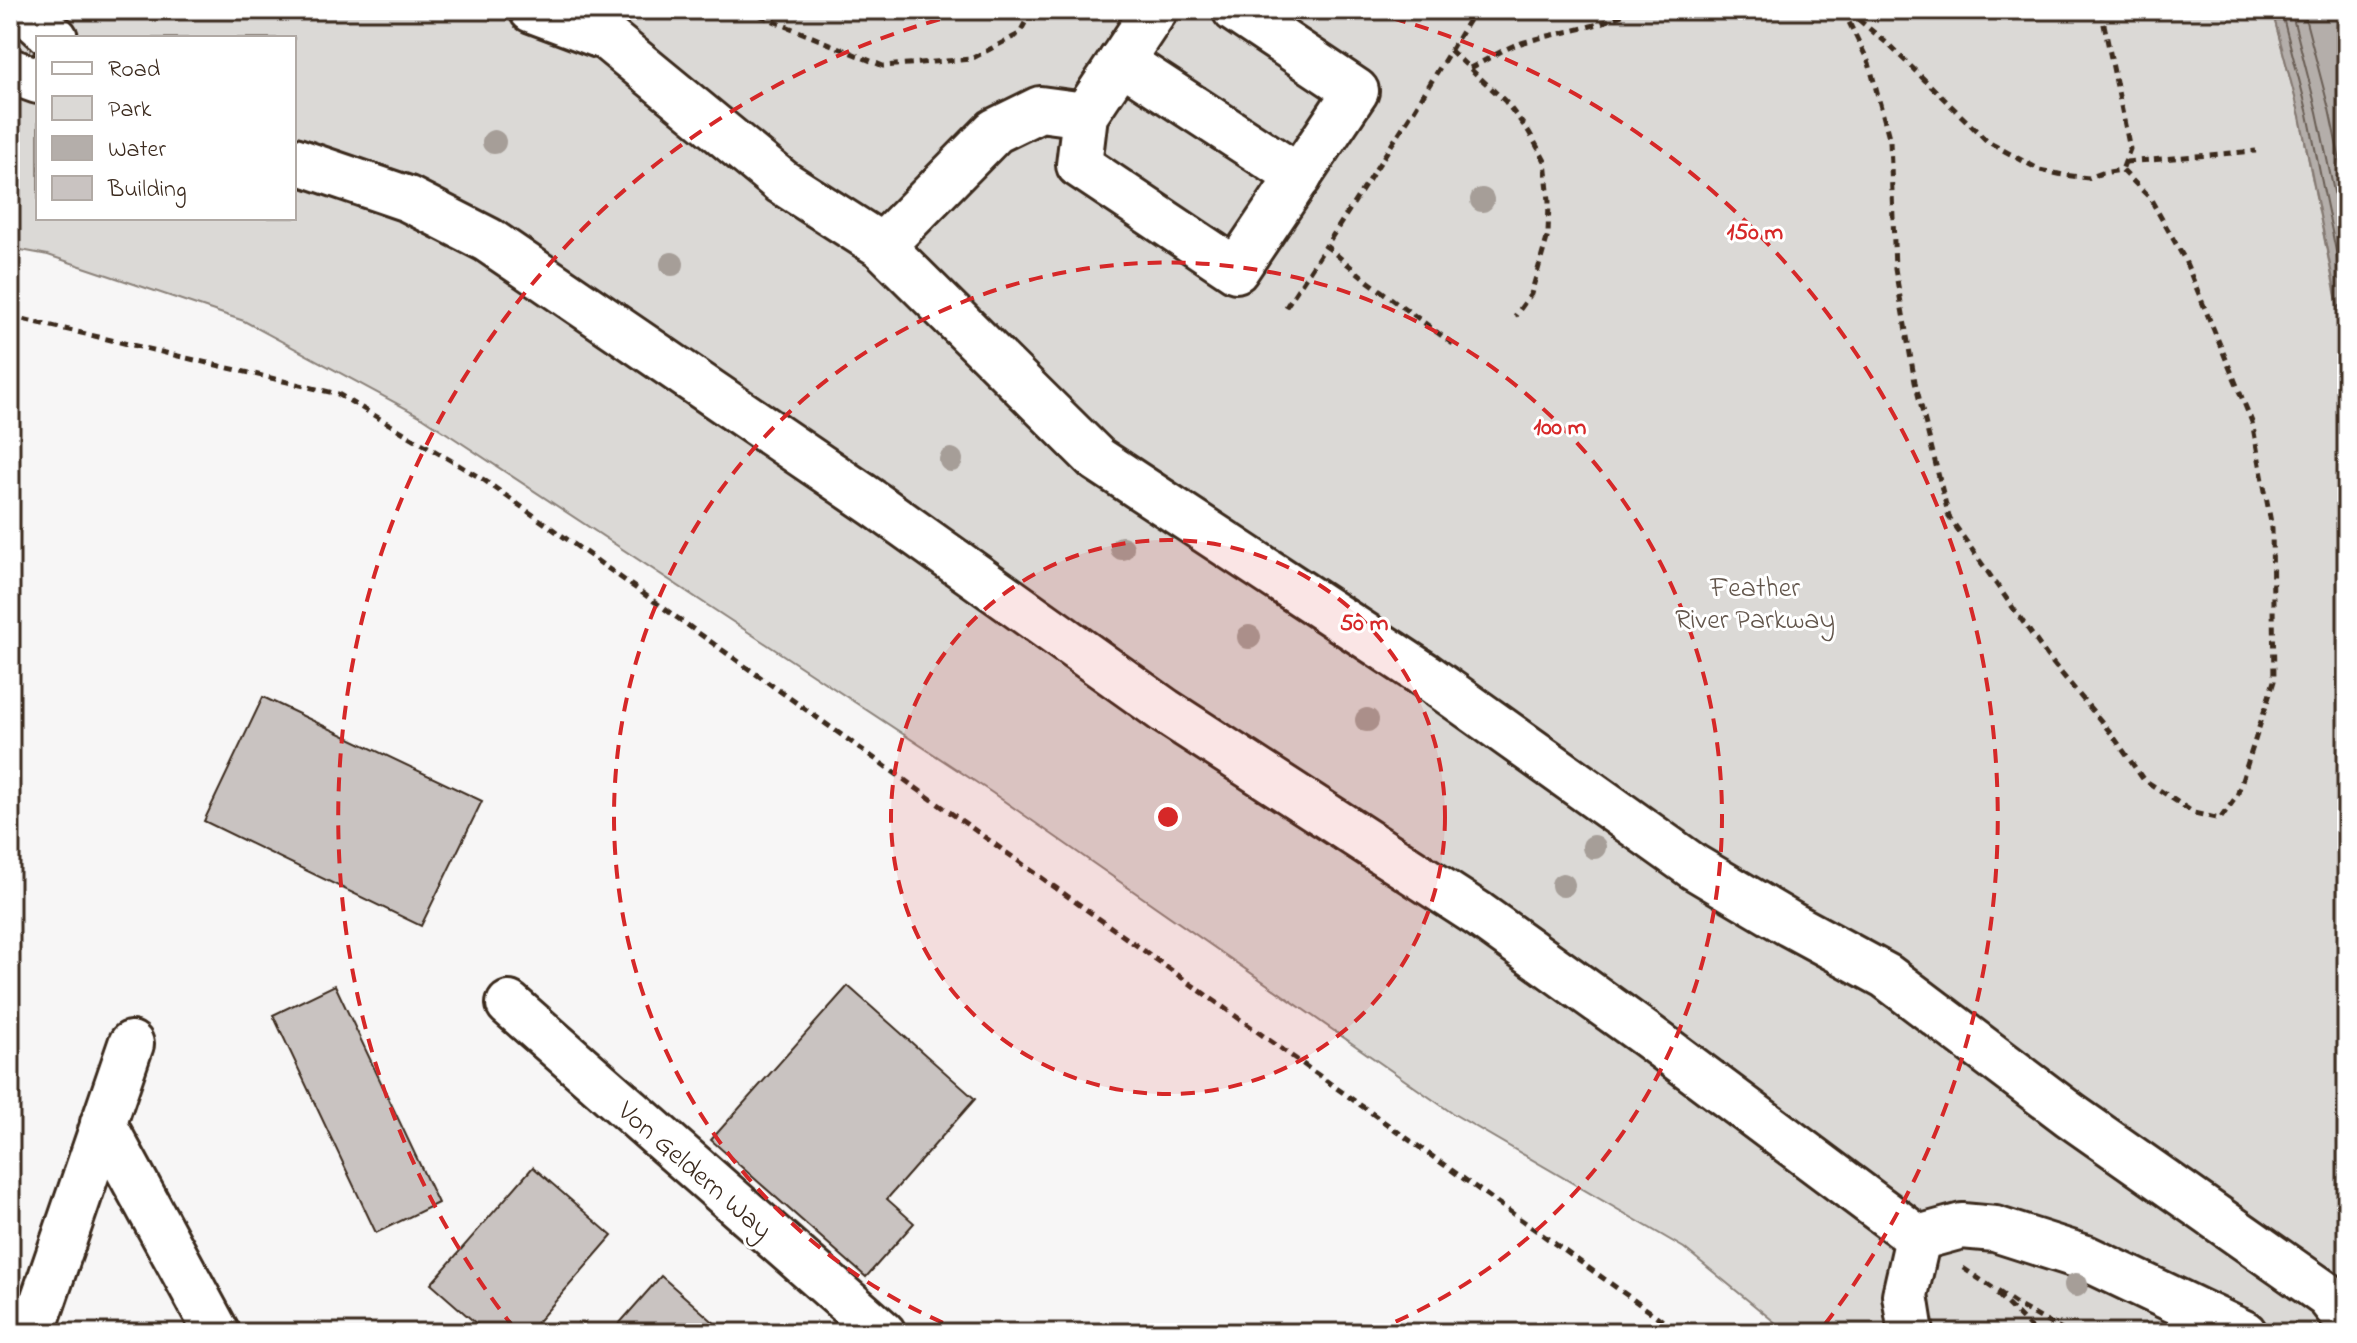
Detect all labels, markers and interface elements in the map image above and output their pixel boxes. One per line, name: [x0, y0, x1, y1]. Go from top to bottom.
legend: [36, 36, 296, 220]
text: Road: [108, 53, 161, 88]
text: Park: [108, 93, 152, 128]
text: Water: [108, 133, 166, 168]
text: Building: [107, 173, 187, 208]
text: 150 m: [1727, 216, 1784, 251]
text: 100 m: [1534, 411, 1587, 446]
park label: Feather River Parkway: [1675, 569, 1835, 642]
text: 50 m: [1340, 607, 1389, 642]
centre of rings: [1154, 803, 1182, 831]
street label: Von Geldern Way: [606, 1092, 780, 1251]

